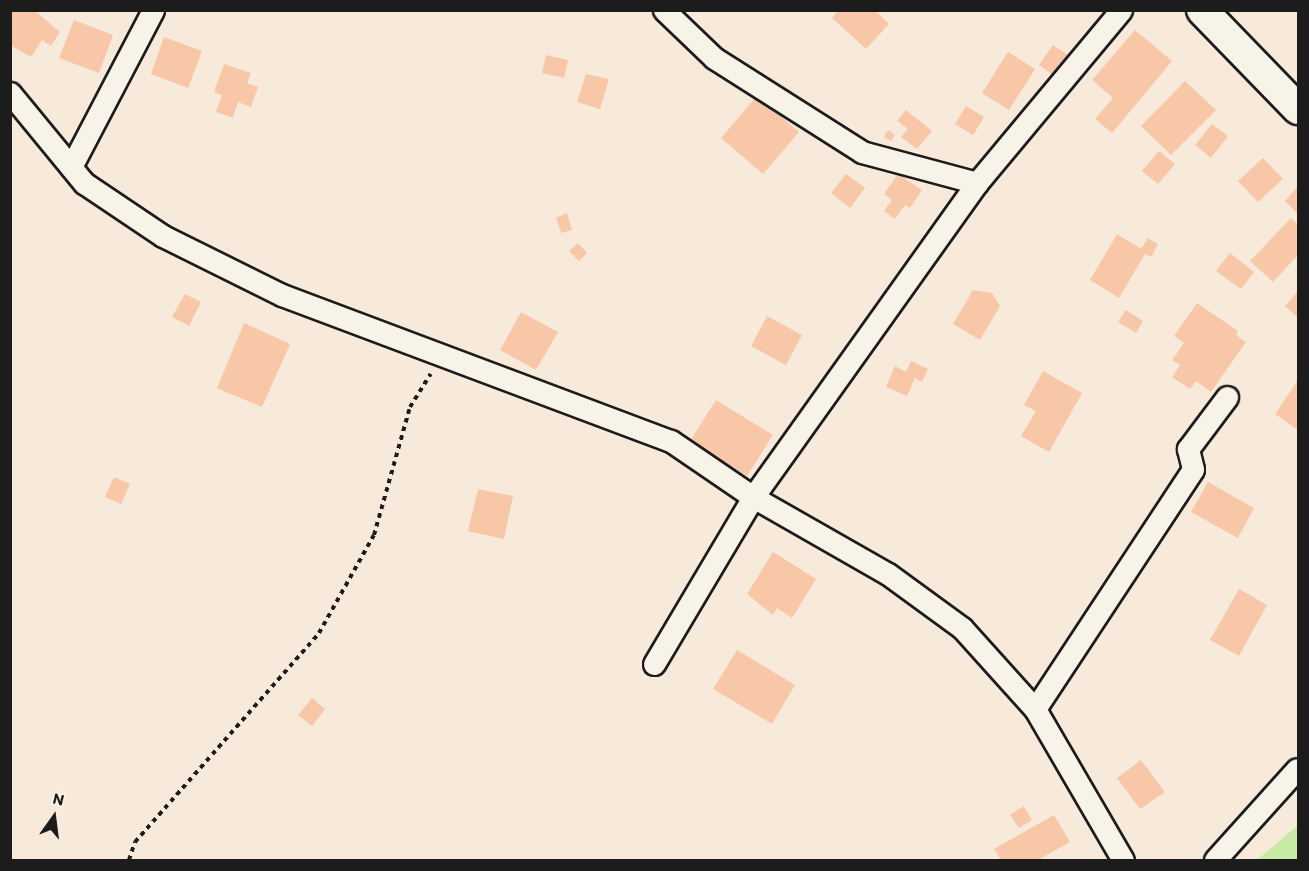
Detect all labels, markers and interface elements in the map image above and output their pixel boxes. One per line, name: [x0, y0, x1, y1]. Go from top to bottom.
north arrow: [24, 787, 84, 847]
text: N: [51, 789, 66, 810]

